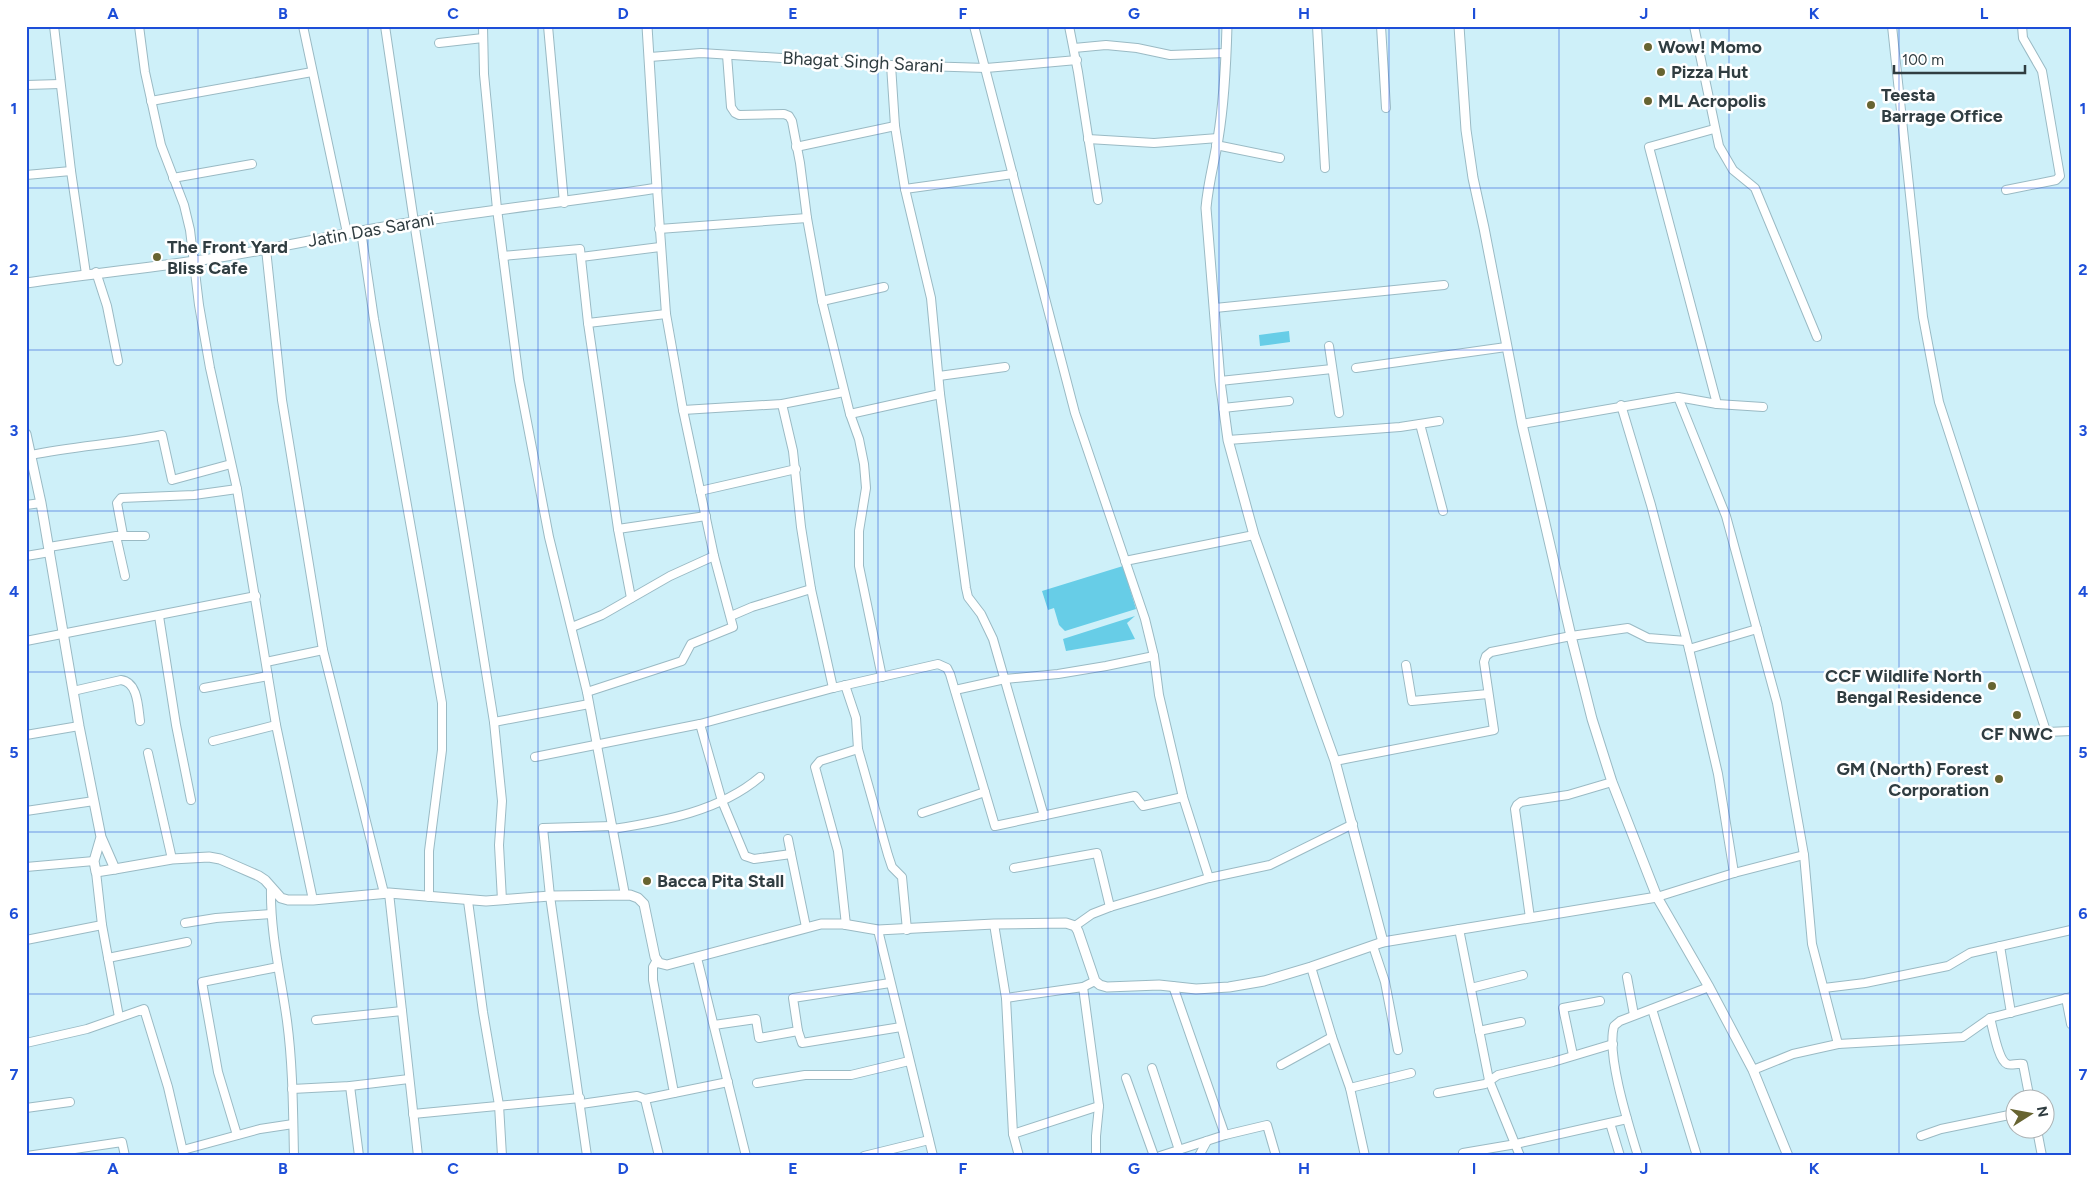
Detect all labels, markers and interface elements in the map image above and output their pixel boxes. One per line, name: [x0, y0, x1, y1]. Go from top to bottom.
text: A: [107, 4, 119, 23]
text: B: [278, 4, 288, 23]
text: C: [447, 4, 459, 23]
text: D: [617, 4, 629, 23]
text: E: [788, 4, 798, 23]
text: F: [959, 4, 968, 23]
text: G: [1128, 4, 1140, 23]
text: H: [1298, 4, 1310, 23]
text: I: [1472, 4, 1476, 23]
text: J: [1640, 4, 1648, 23]
text: K: [1809, 4, 1820, 23]
text: L: [1980, 4, 1989, 23]
place label: Wow! Momo: [1658, 36, 1762, 58]
marker: Wow! Momo: [1642, 41, 1654, 53]
scale bar: [1894, 42, 2026, 74]
street label: Bhagat Singh Sarani: [782, 47, 944, 77]
text: 100 m: [1902, 51, 1944, 69]
place label: Pizza Hut: [1671, 61, 1749, 83]
marker: Pizza Hut: [1655, 66, 1667, 78]
place label: Teesta Barrage Office: [1881, 84, 2003, 127]
place label: ML Acropolis: [1658, 90, 1767, 112]
marker: ML Acropolis: [1642, 95, 1654, 107]
text: 1: [11, 99, 17, 118]
marker: Teesta Barrage Office: [1865, 99, 1877, 111]
text: 1: [2080, 99, 2086, 118]
street label: Jatin Das Sarani: [306, 208, 436, 252]
place label: The Front Yard Bliss Cafe: [167, 236, 288, 279]
marker: The Front Yard Bliss Cafe: [151, 251, 163, 263]
text: 2: [9, 260, 19, 279]
text: 2: [2078, 260, 2088, 279]
text: 3: [10, 421, 19, 440]
text: 3: [2079, 421, 2088, 440]
text: 4: [9, 582, 19, 601]
text: 4: [2078, 582, 2088, 601]
place label: CCF Wildlife North Bengal Residence: [1825, 665, 1982, 708]
marker: CCF Wildlife North Bengal Residence: [1986, 680, 1998, 692]
marker: CF NWC: [2011, 709, 2023, 721]
place label: CF NWC: [1981, 723, 2053, 745]
text: 5: [9, 743, 19, 762]
text: 5: [2078, 743, 2088, 762]
place label: GM (North) Forest Corporation: [1836, 758, 1989, 801]
marker: GM (North) Forest Corporation: [1993, 773, 2005, 785]
place label: Bacca Pita Stall: [657, 870, 784, 892]
marker: Bacca Pita Stall: [641, 875, 653, 887]
text: 6: [9, 904, 19, 923]
text: 6: [2078, 904, 2088, 923]
text: 7: [10, 1065, 19, 1084]
text: 7: [2079, 1065, 2088, 1084]
north arrow: [2004, 1090, 2054, 1140]
text: N: [2033, 1105, 2052, 1119]
text: A: [107, 1159, 119, 1178]
text: B: [278, 1159, 288, 1178]
text: C: [447, 1159, 459, 1178]
text: D: [617, 1159, 629, 1178]
text: E: [788, 1159, 798, 1178]
text: F: [959, 1159, 968, 1178]
text: G: [1128, 1159, 1140, 1178]
text: H: [1298, 1159, 1310, 1178]
text: I: [1472, 1159, 1476, 1178]
text: J: [1640, 1159, 1648, 1178]
text: K: [1809, 1159, 1820, 1178]
text: L: [1980, 1159, 1989, 1178]

